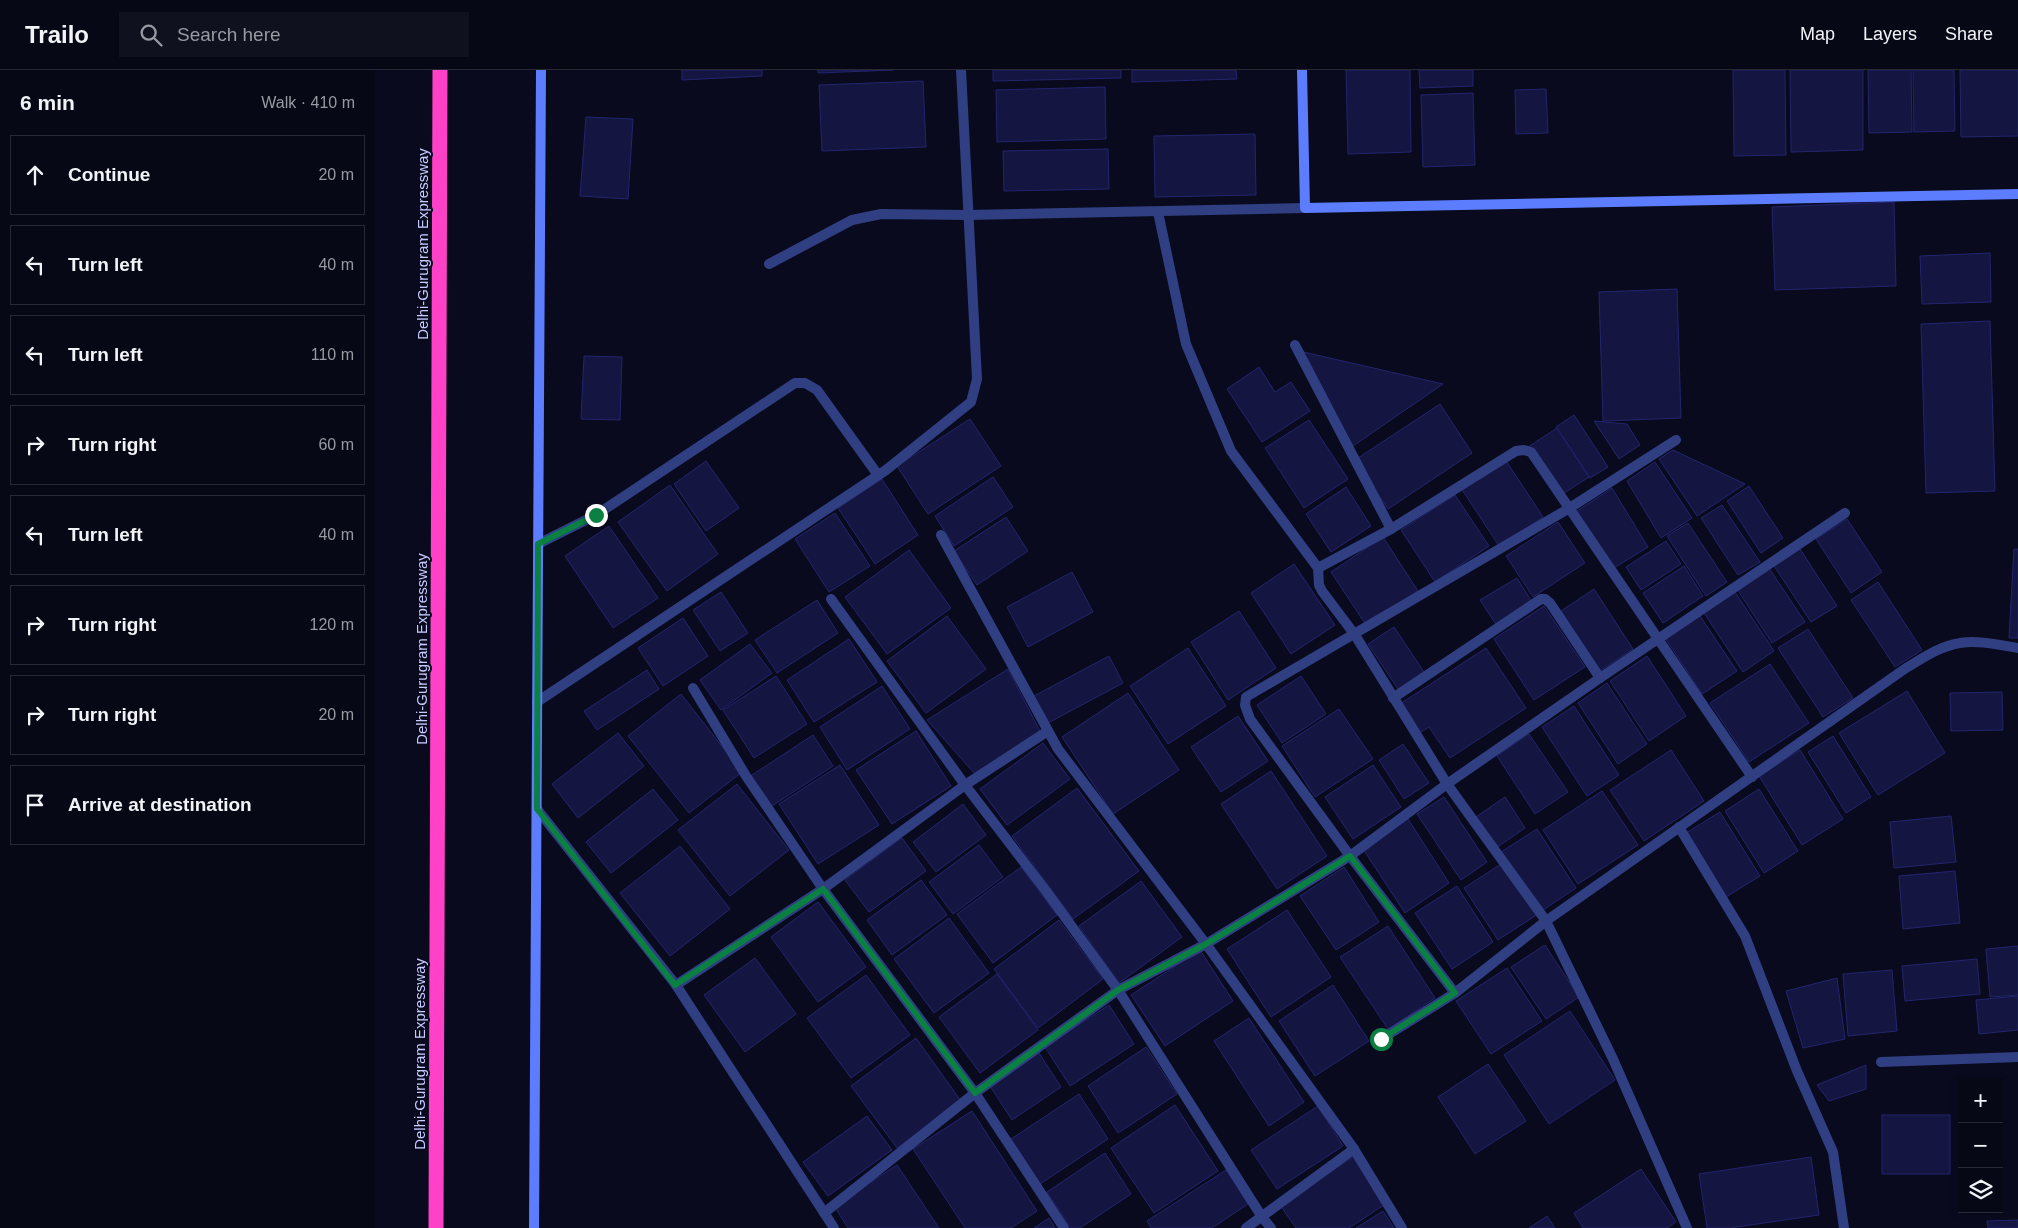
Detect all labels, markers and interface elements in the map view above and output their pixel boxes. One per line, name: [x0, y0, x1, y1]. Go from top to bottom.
search box: [119, 12, 469, 57]
text: Trailo: [25, 21, 89, 48]
icon: search: [137, 21, 165, 49]
text: Search here: [177, 24, 281, 45]
text: Map: [1800, 24, 1835, 44]
text: Layers: [1863, 24, 1917, 44]
text: Share: [1945, 24, 1993, 44]
text: 6 min: [20, 91, 75, 114]
text: Walk · 410 m: [261, 94, 355, 111]
street label: Delhi-Gurugram Expressway: [414, 148, 431, 340]
icon: ahead: [21, 161, 49, 189]
text: Continue: [68, 164, 150, 185]
text: 20 m: [318, 166, 354, 183]
icon: left: [21, 251, 49, 279]
text: Turn left: [68, 254, 143, 275]
text: 40 m: [318, 256, 354, 273]
icon: left: [21, 341, 49, 369]
text: Turn left: [68, 344, 143, 365]
text: 110 m: [311, 346, 354, 363]
icon: right: [21, 431, 49, 459]
text: Turn right: [68, 434, 156, 455]
text: 60 m: [318, 436, 354, 453]
route end: [585, 504, 608, 527]
icon: left: [21, 521, 49, 549]
text: Turn left: [68, 524, 143, 545]
text: 40 m: [318, 526, 354, 543]
street label: Delhi-Gurugram Expressway: [413, 553, 430, 745]
icon: right: [21, 611, 49, 639]
text: Turn right: [68, 614, 156, 635]
text: 120 m: [310, 616, 354, 633]
icon: right: [21, 701, 49, 729]
text: Turn right: [68, 704, 156, 725]
text: 20 m: [318, 706, 354, 723]
icon: arrive: [21, 791, 49, 819]
text: Arrive at destination: [68, 794, 252, 815]
street label: Delhi-Gurugram Expressway: [411, 958, 428, 1150]
route start: [1370, 1028, 1393, 1051]
map controls: [1958, 1078, 2003, 1213]
button: +: [1958, 1078, 2003, 1123]
button: −: [1958, 1123, 2003, 1168]
button: layers: [1958, 1168, 2003, 1213]

